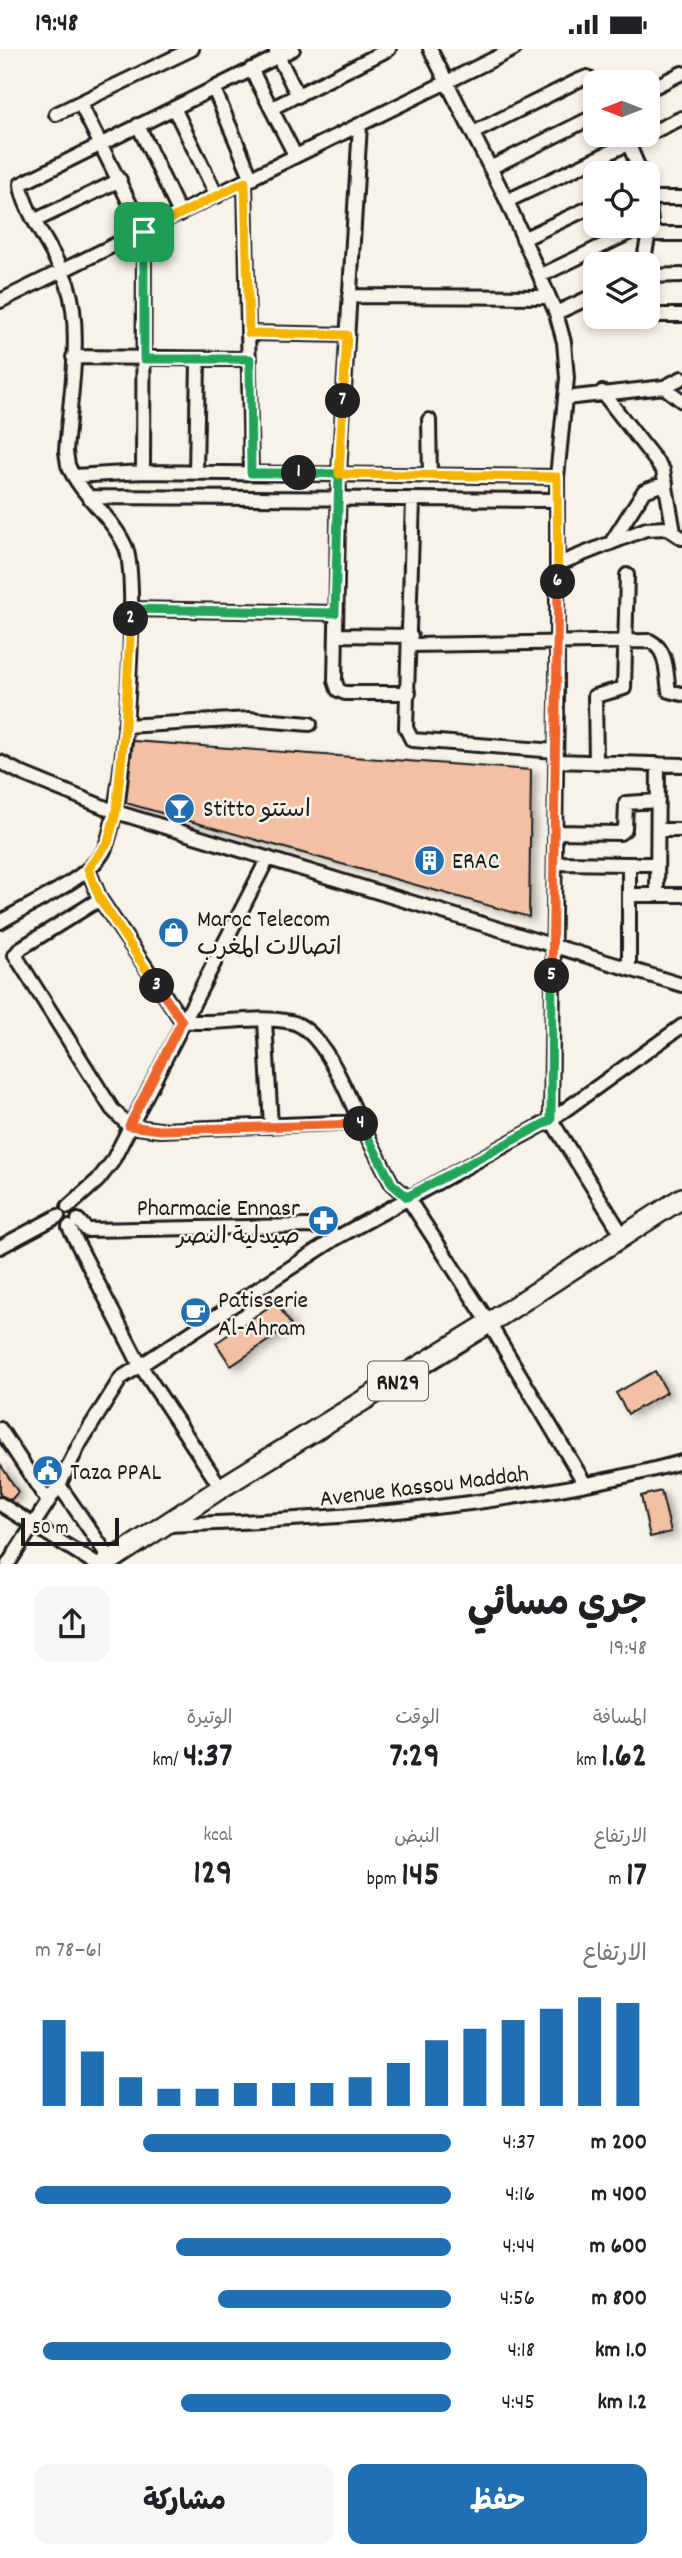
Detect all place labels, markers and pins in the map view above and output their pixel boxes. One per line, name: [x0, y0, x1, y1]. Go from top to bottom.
pin: [114, 202, 174, 262]
pin: 7: [326, 383, 360, 419]
pin: 1: [282, 455, 316, 491]
pin: 6: [540, 565, 576, 599]
pin: 2: [114, 601, 148, 637]
bar icon: Stitto استتو: [163, 791, 197, 825]
place label: Stitto استتو: [203, 794, 311, 828]
building icon: ERAC: [412, 843, 446, 877]
place label: ERAC: [452, 846, 500, 880]
place label: Maroc Telecom اتصالات المغرب: [197, 904, 342, 966]
shop icon: Maroc Telecom اتصالات المغرب: [157, 915, 191, 949]
pin: 5: [534, 958, 570, 993]
pin: 3: [140, 969, 174, 1003]
pin: 4: [344, 1107, 378, 1141]
place label: Pharmacie Ennasr صيدلية النصر: [137, 1193, 300, 1255]
pharmacy icon: Pharmacie Ennasr صيدلية النصر: [306, 1204, 340, 1238]
place label: Patisserie Al-Ahram: [218, 1285, 308, 1347]
cafe icon: Patisserie Al-Ahram: [178, 1296, 212, 1330]
public building icon: Taza PPAL: [30, 1454, 64, 1488]
place label: Taza PPAL: [70, 1457, 162, 1491]

